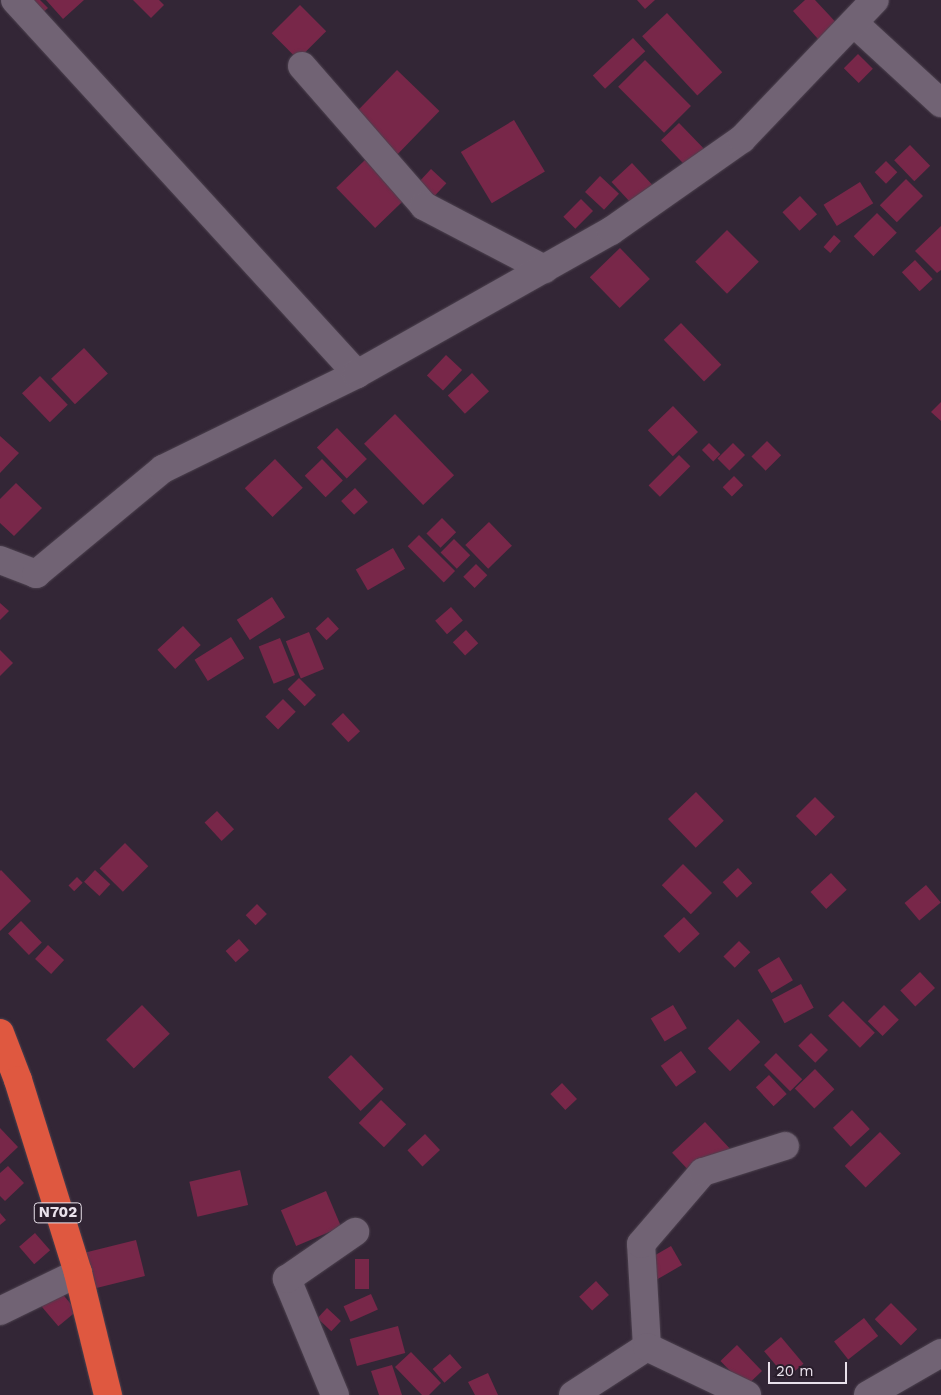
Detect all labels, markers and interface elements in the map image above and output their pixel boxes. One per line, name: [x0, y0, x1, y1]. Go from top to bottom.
road number: N702: [33, 1200, 83, 1226]
scale bar: [771, 1352, 850, 1384]
text: 20 m: [776, 1362, 814, 1380]

